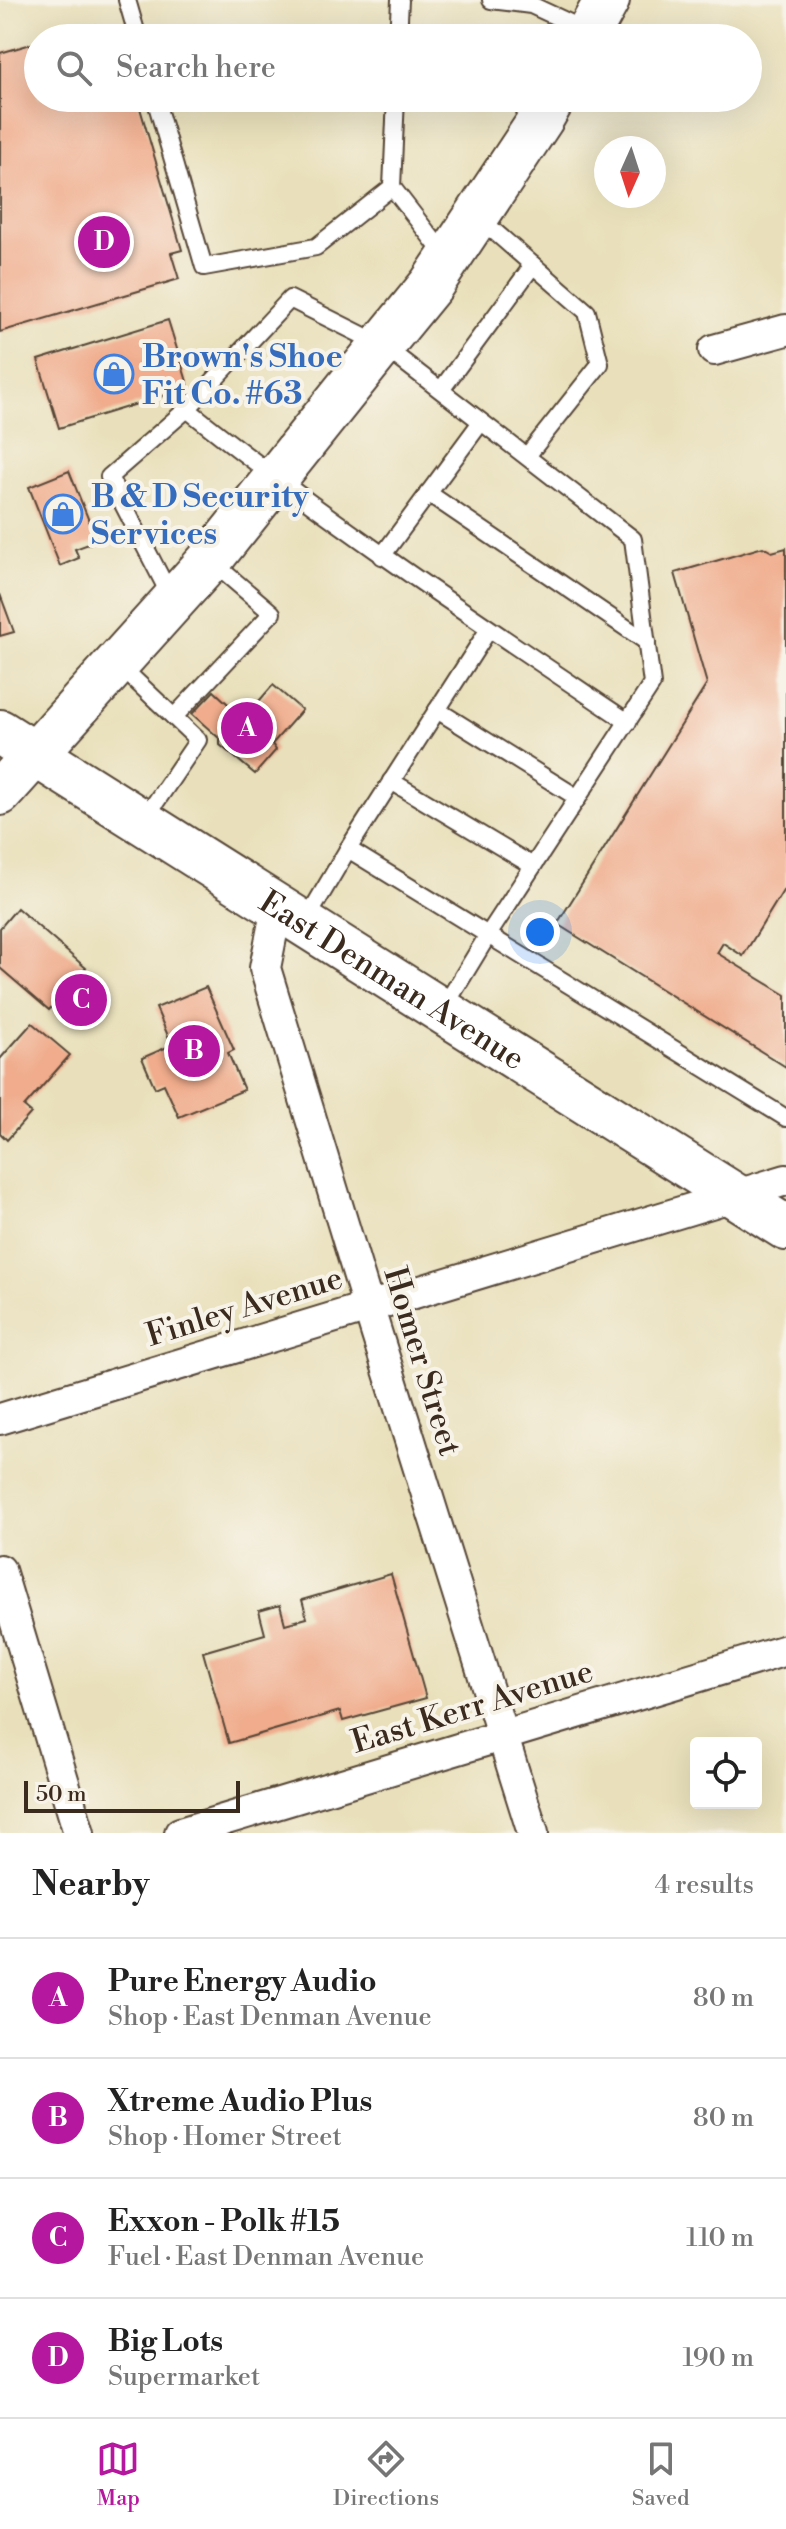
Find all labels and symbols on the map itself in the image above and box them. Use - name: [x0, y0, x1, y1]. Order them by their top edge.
- north arrow: [594, 136, 666, 208]
- pin: D: [78, 212, 130, 272]
- place label: Brown's Shoe Fit Co. #63: [142, 337, 343, 414]
- shop icon: Brown's Shoe Fit Co. #63: [93, 353, 135, 395]
- place label: B & D Security Services: [91, 477, 310, 554]
- shop icon: B & D Security Services: [42, 493, 84, 535]
- pin: A: [221, 698, 273, 758]
- street label: East Denman Avenue: [252, 882, 532, 1079]
- your location: [520, 912, 560, 952]
- pin: C: [55, 970, 107, 1030]
- pin: B: [168, 1021, 220, 1081]
- street label: Finley Avenue: [141, 1258, 347, 1356]
- street label: Homer Street: [374, 1262, 470, 1460]
- street label: East Kerr Avenue: [347, 1651, 598, 1763]
- scale bar: [24, 1777, 240, 1813]

